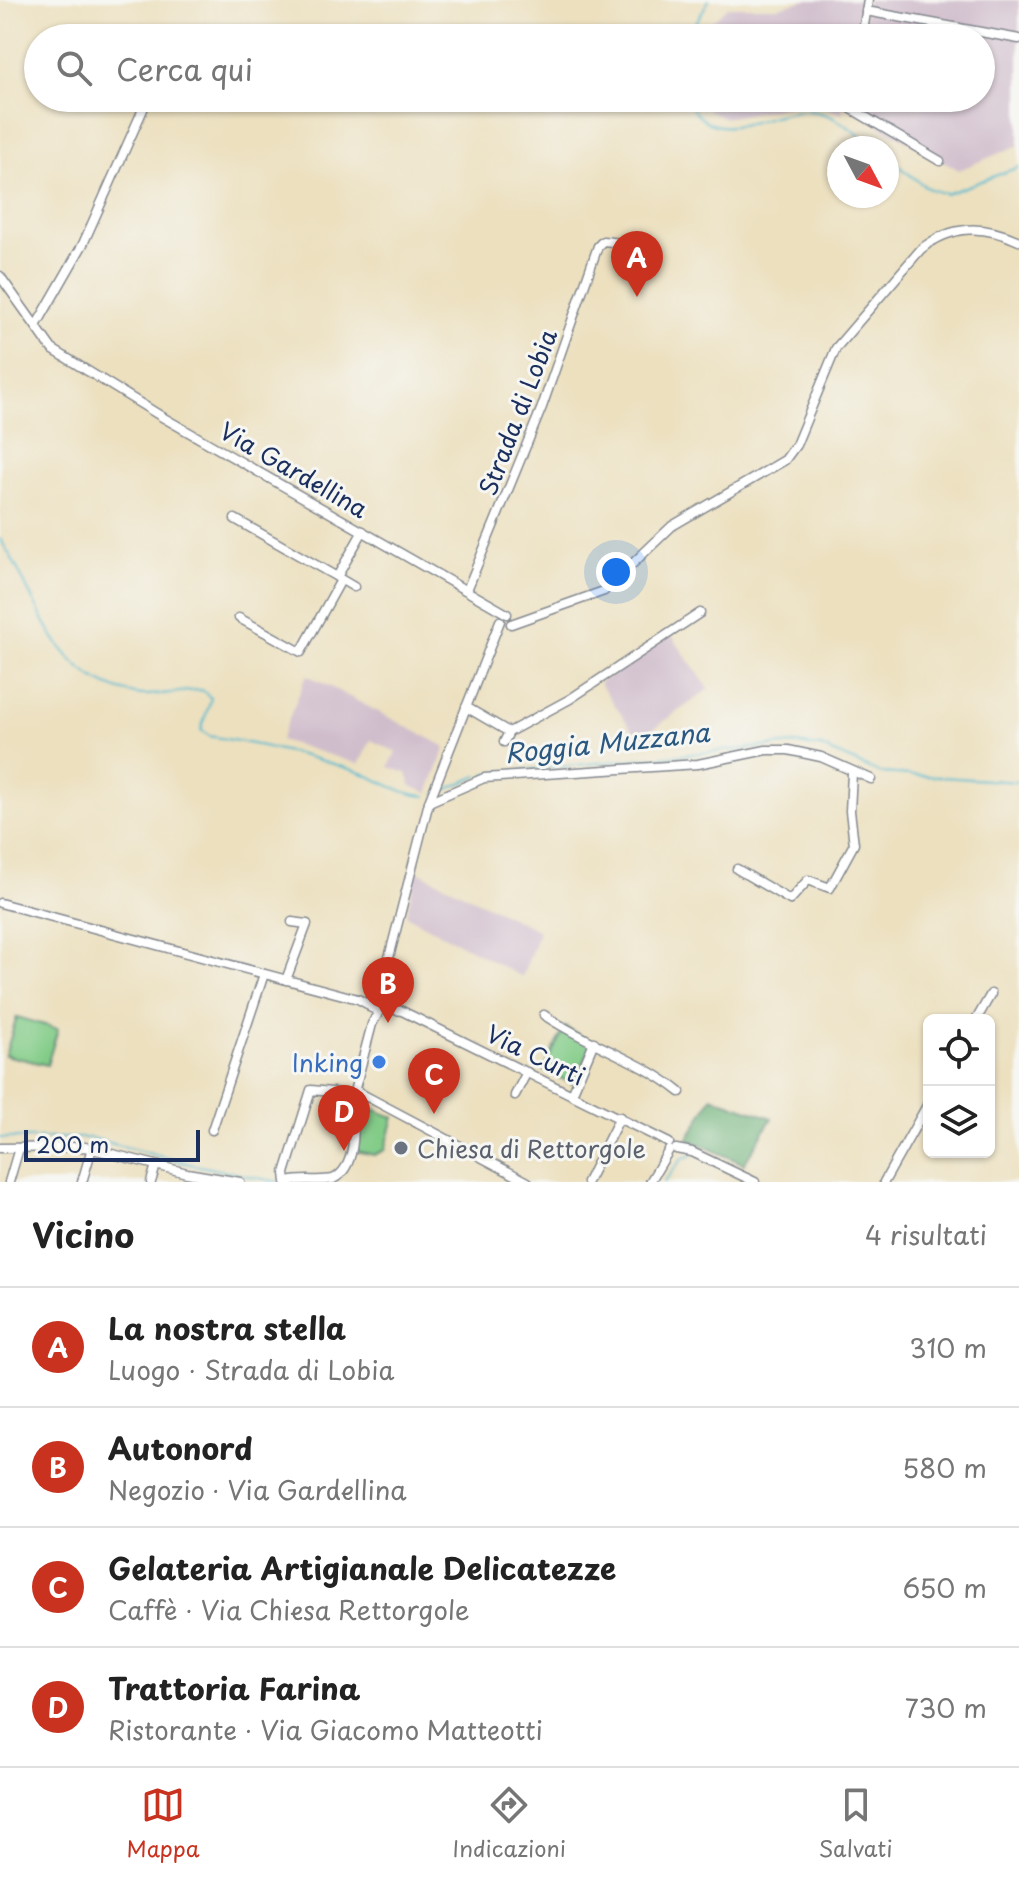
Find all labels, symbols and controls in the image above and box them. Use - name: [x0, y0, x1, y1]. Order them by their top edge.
- search box: [24, 24, 995, 112]
- icon: search: [52, 46, 96, 90]
- text: Cerca qui: [116, 46, 253, 91]
- north arrow: [827, 136, 899, 208]
- pin: A: [611, 231, 663, 297]
- street label: Strada di Lobia: [469, 323, 565, 500]
- street label: Via Gardellina: [213, 412, 375, 526]
- your location: [596, 552, 636, 592]
- water label: Roggia Muzzana: [503, 712, 712, 772]
- pin: B: [362, 957, 414, 1023]
- map controls: [923, 1014, 995, 1158]
- button: locate: [923, 1014, 995, 1086]
- street label: Via Curti: [481, 1015, 591, 1093]
- place label: Inking: [292, 1044, 363, 1080]
- pin: C: [408, 1048, 460, 1114]
- marker: Inking: [370, 1053, 388, 1071]
- pin: D: [318, 1085, 370, 1151]
- button: layers: [923, 1086, 995, 1158]
- scale bar: [24, 1126, 200, 1162]
- text: 200 m: [36, 1127, 109, 1160]
- place label: Chiesa di Rettorgole: [417, 1130, 646, 1166]
- marker: Chiesa di Rettorgole: [392, 1139, 410, 1157]
- text: Vicino: [32, 1208, 134, 1260]
- text: 4 risultati: [865, 1215, 987, 1254]
- text: La nostra stella: [108, 1305, 346, 1350]
- text: A: [48, 1328, 68, 1367]
- text: 310 m: [909, 1328, 987, 1367]
- text: Luogo · Strada di Lobia: [108, 1350, 394, 1389]
- text: Autonord: [108, 1425, 253, 1470]
- text: B: [49, 1448, 67, 1487]
- text: 580 m: [902, 1448, 987, 1487]
- text: Negozio · Via Gardellina: [108, 1470, 407, 1509]
- text: Gelateria Artigianale Delicatezze: [108, 1545, 616, 1590]
- text: C: [48, 1568, 68, 1607]
- text: 650 m: [902, 1568, 987, 1607]
- text: Caffè · Via Chiesa Rettorgole: [108, 1590, 470, 1629]
- text: Trattoria Farina: [108, 1665, 360, 1710]
- text: D: [48, 1688, 68, 1727]
- text: 730 m: [905, 1688, 987, 1727]
- text: Ristorante · Via Giacomo Matteotti: [108, 1710, 543, 1749]
- tab: Mappa: [126, 1783, 200, 1864]
- tab: Indicazioni: [452, 1783, 566, 1864]
- tab: Salvati: [819, 1783, 893, 1864]

